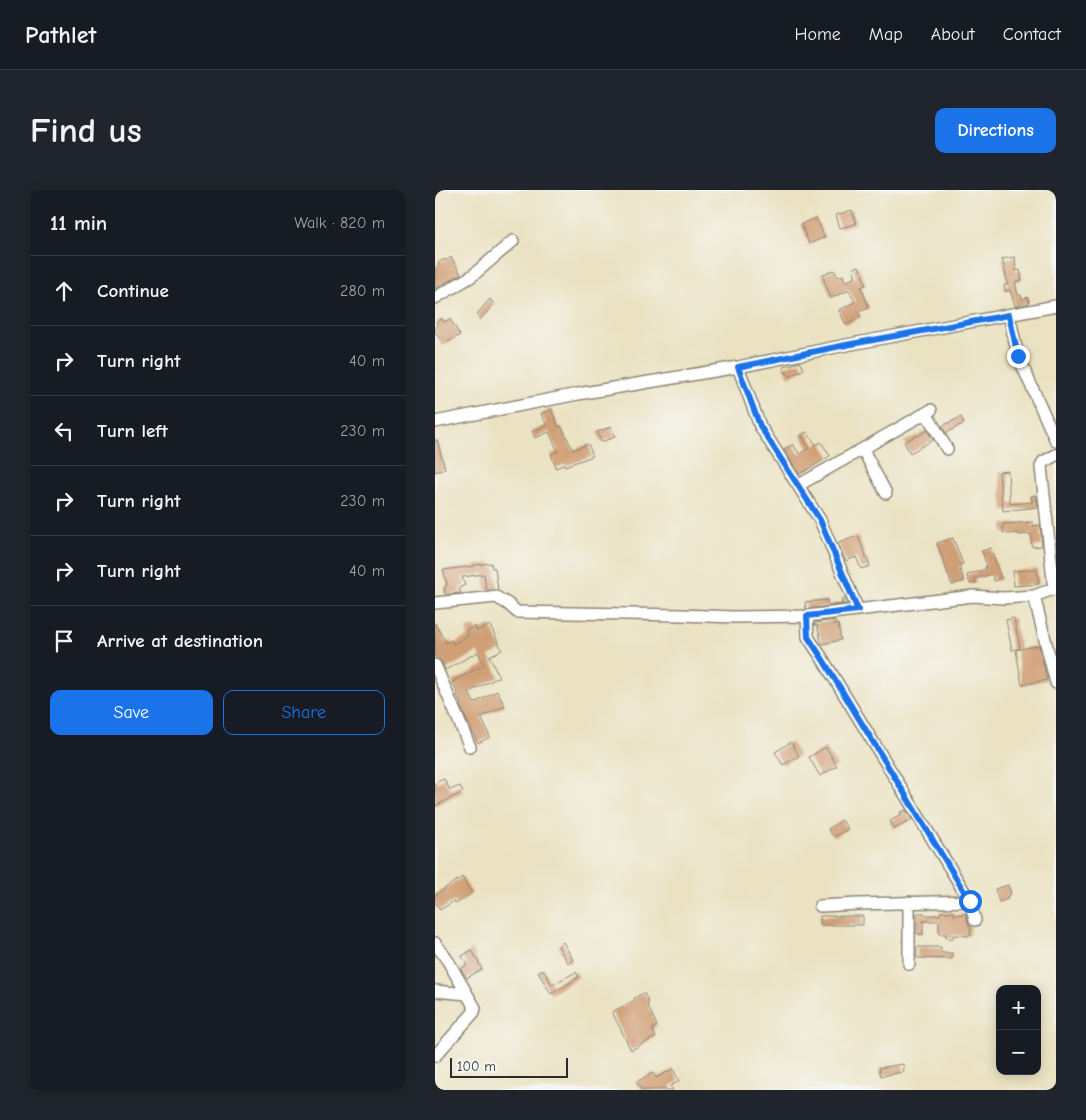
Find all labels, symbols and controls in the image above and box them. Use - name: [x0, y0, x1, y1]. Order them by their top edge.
- text: Pathlet: [25, 21, 96, 49]
- text: Home: [794, 24, 841, 45]
- text: Map: [869, 24, 903, 45]
- text: About: [931, 24, 975, 45]
- text: Contact: [1003, 24, 1061, 45]
- button: Directions: [935, 108, 1056, 153]
- text: Find us: [30, 110, 142, 151]
- text: 11 min: [50, 211, 107, 235]
- text: Walk · 820 m: [294, 214, 385, 232]
- icon: ahead: [50, 277, 78, 305]
- text: Continue: [97, 280, 169, 302]
- text: 280 m: [340, 282, 385, 300]
- route end: [1007, 345, 1030, 368]
- icon: right: [50, 347, 78, 375]
- text: Turn right: [97, 350, 181, 372]
- text: 40 m: [349, 352, 385, 370]
- icon: left: [50, 417, 78, 445]
- text: Turn left: [97, 420, 168, 442]
- text: 230 m: [340, 422, 385, 440]
- icon: right: [50, 487, 78, 515]
- text: Turn right: [97, 490, 181, 512]
- text: 230 m: [340, 492, 385, 510]
- icon: right: [50, 557, 78, 585]
- text: Turn right: [97, 560, 181, 582]
- text: 40 m: [349, 562, 385, 580]
- icon: arrive: [50, 627, 78, 655]
- text: Arrive at destination: [97, 630, 263, 652]
- button: Save: [50, 690, 213, 735]
- button: Share: [223, 690, 385, 735]
- route start: [959, 890, 982, 913]
- map controls: [996, 985, 1041, 1075]
- button: +: [996, 985, 1041, 1030]
- button: −: [996, 1030, 1041, 1075]
- scale bar: [450, 1055, 567, 1078]
- text: 100 m: [457, 1058, 496, 1075]

